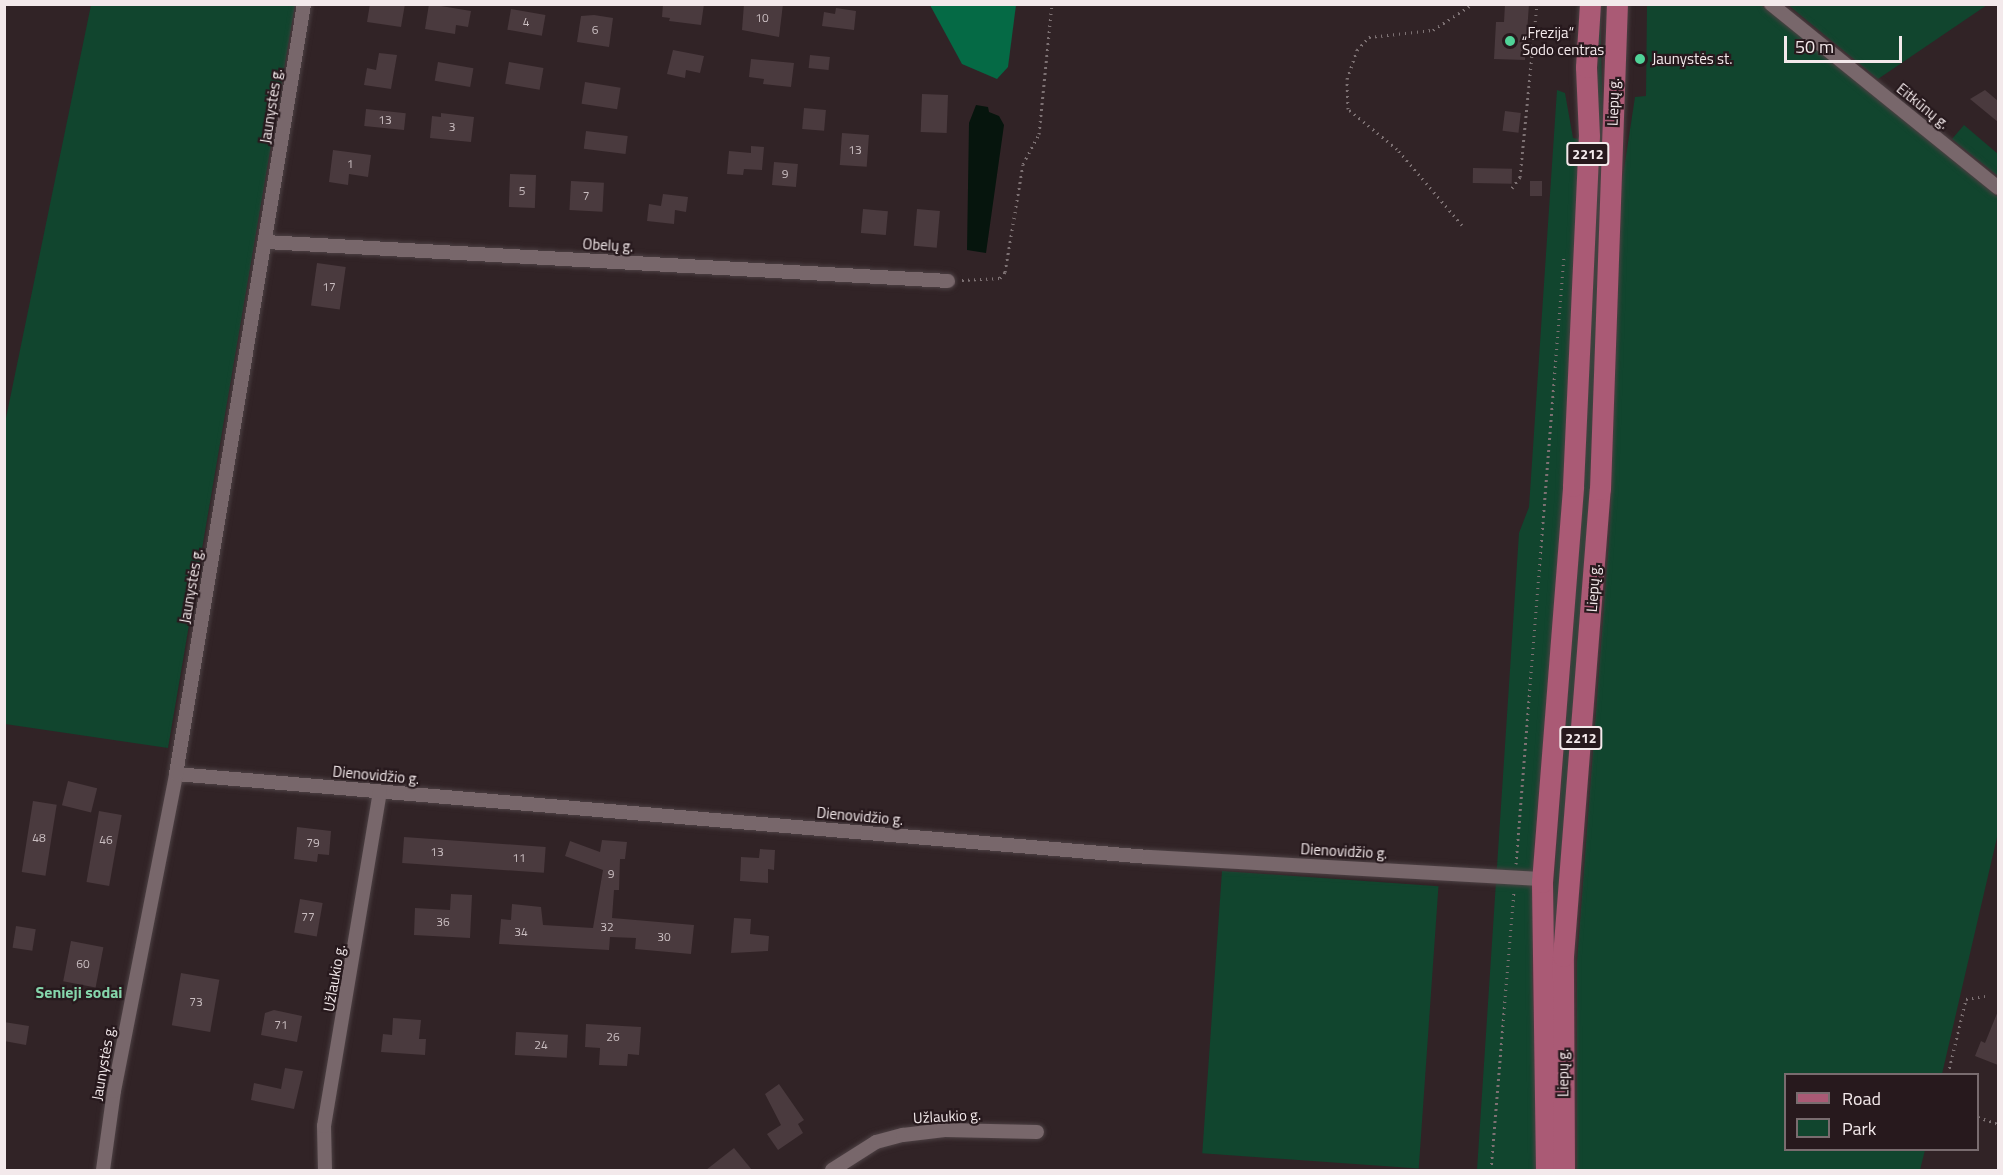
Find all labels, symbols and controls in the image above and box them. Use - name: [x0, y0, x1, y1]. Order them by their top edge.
- house number: 10: [755, 11, 769, 25]
- house number: 4: [523, 15, 529, 29]
- house number: 6: [592, 23, 598, 37]
- place label: „Frezija“ Sodo centras: [1522, 23, 1604, 58]
- scale bar: [1787, 24, 1906, 62]
- text: 50 m: [1795, 33, 1834, 60]
- marker: „Frezija“ Sodo centras: [1503, 34, 1517, 48]
- place label: Jaunystės st.: [1652, 50, 1732, 68]
- marker: Jaunystės st.: [1633, 52, 1647, 66]
- street label: Jaunystės g.: [256, 67, 286, 145]
- street label: Liepų g.: [1603, 78, 1623, 126]
- street label: Eitkūnų g.: [1893, 79, 1953, 133]
- house number: 13: [378, 113, 392, 127]
- house number: 3: [449, 120, 455, 134]
- house number: 13: [848, 143, 862, 157]
- road number: 2212: [1566, 143, 1610, 165]
- house number: 1: [347, 157, 353, 171]
- house number: 9: [782, 167, 788, 181]
- house number: 5: [519, 184, 525, 198]
- house number: 7: [583, 189, 589, 203]
- street label: Obelų g.: [582, 235, 634, 255]
- house number: 17: [322, 280, 336, 294]
- street label: Jaunystės g.: [176, 547, 206, 625]
- street label: Liepų g.: [1582, 563, 1604, 613]
- road number: 2212: [1558, 727, 1604, 749]
- street label: Dienovidžio g.: [332, 762, 420, 788]
- street label: Dienovidžio g.: [816, 803, 904, 829]
- house number: 48: [32, 831, 46, 845]
- house number: 46: [99, 833, 113, 847]
- house number: 79: [306, 836, 320, 850]
- street label: Dienovidžio g.: [1300, 840, 1388, 862]
- house number: 13: [430, 845, 444, 859]
- house number: 11: [512, 851, 526, 865]
- house number: 9: [608, 867, 614, 881]
- house number: 77: [301, 910, 315, 924]
- house number: 36: [436, 915, 450, 929]
- house number: 32: [600, 920, 614, 934]
- house number: 34: [514, 925, 528, 939]
- house number: 30: [657, 930, 671, 944]
- street label: Užlaukio g.: [319, 943, 349, 1013]
- house number: 60: [76, 957, 90, 971]
- district label: Senieji sodai: [36, 982, 122, 1002]
- house number: 73: [189, 995, 203, 1009]
- house number: 71: [274, 1018, 288, 1032]
- street label: Jaunystės g.: [88, 1024, 118, 1102]
- house number: 26: [606, 1030, 620, 1044]
- house number: 24: [534, 1038, 548, 1052]
- street label: Liepų g.: [1554, 1049, 1572, 1097]
- legend: [1784, 1073, 1979, 1151]
- text: Road: [1842, 1085, 1881, 1112]
- street label: Užlaukio g.: [913, 1105, 981, 1127]
- text: Park: [1842, 1115, 1876, 1142]

